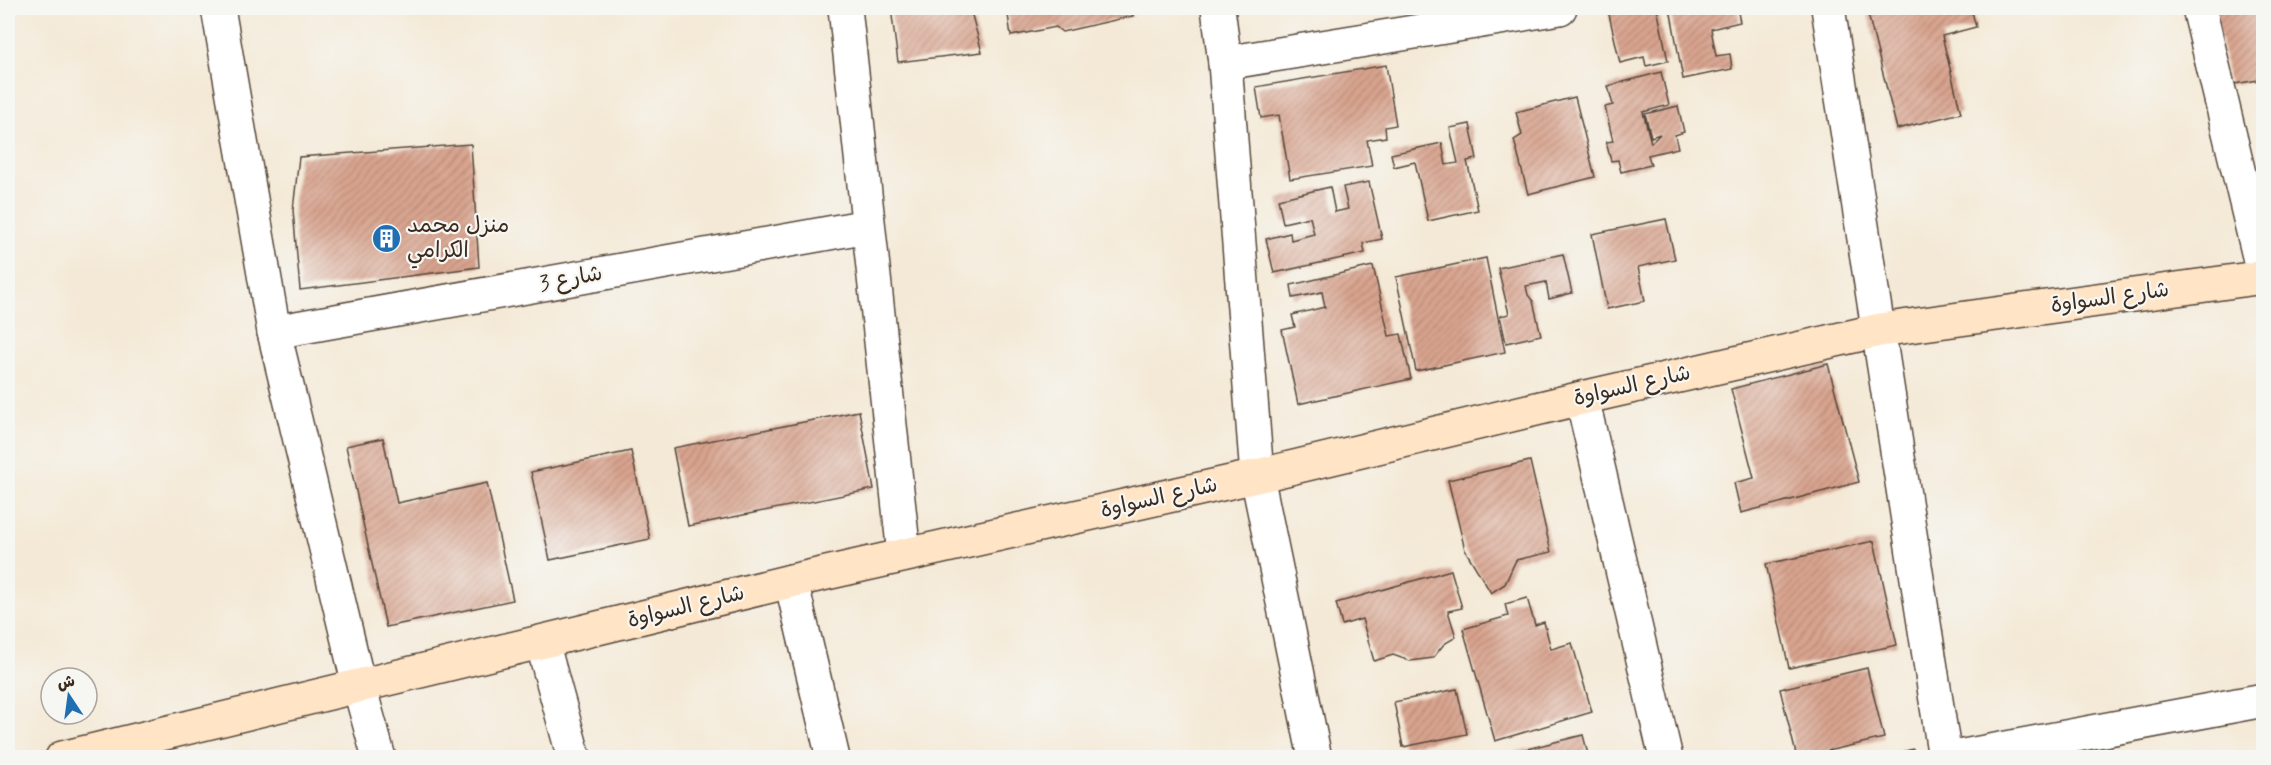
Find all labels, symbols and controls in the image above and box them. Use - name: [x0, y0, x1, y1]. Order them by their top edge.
- place label: منزل محمد الكرامي: [407, 212, 509, 269]
- building icon: منزل محمد الكرامي: [370, 223, 402, 255]
- street label: شارع 3: [537, 260, 605, 298]
- street label: شارع السواوة: [2049, 276, 2171, 320]
- street label: شارع السواوة: [1571, 359, 1693, 413]
- street label: شارع السواوة: [1098, 471, 1220, 525]
- street label: شارع السواوة: [625, 579, 747, 635]
- north arrow: [39, 666, 99, 726]
- text: ش: [55, 671, 77, 695]

